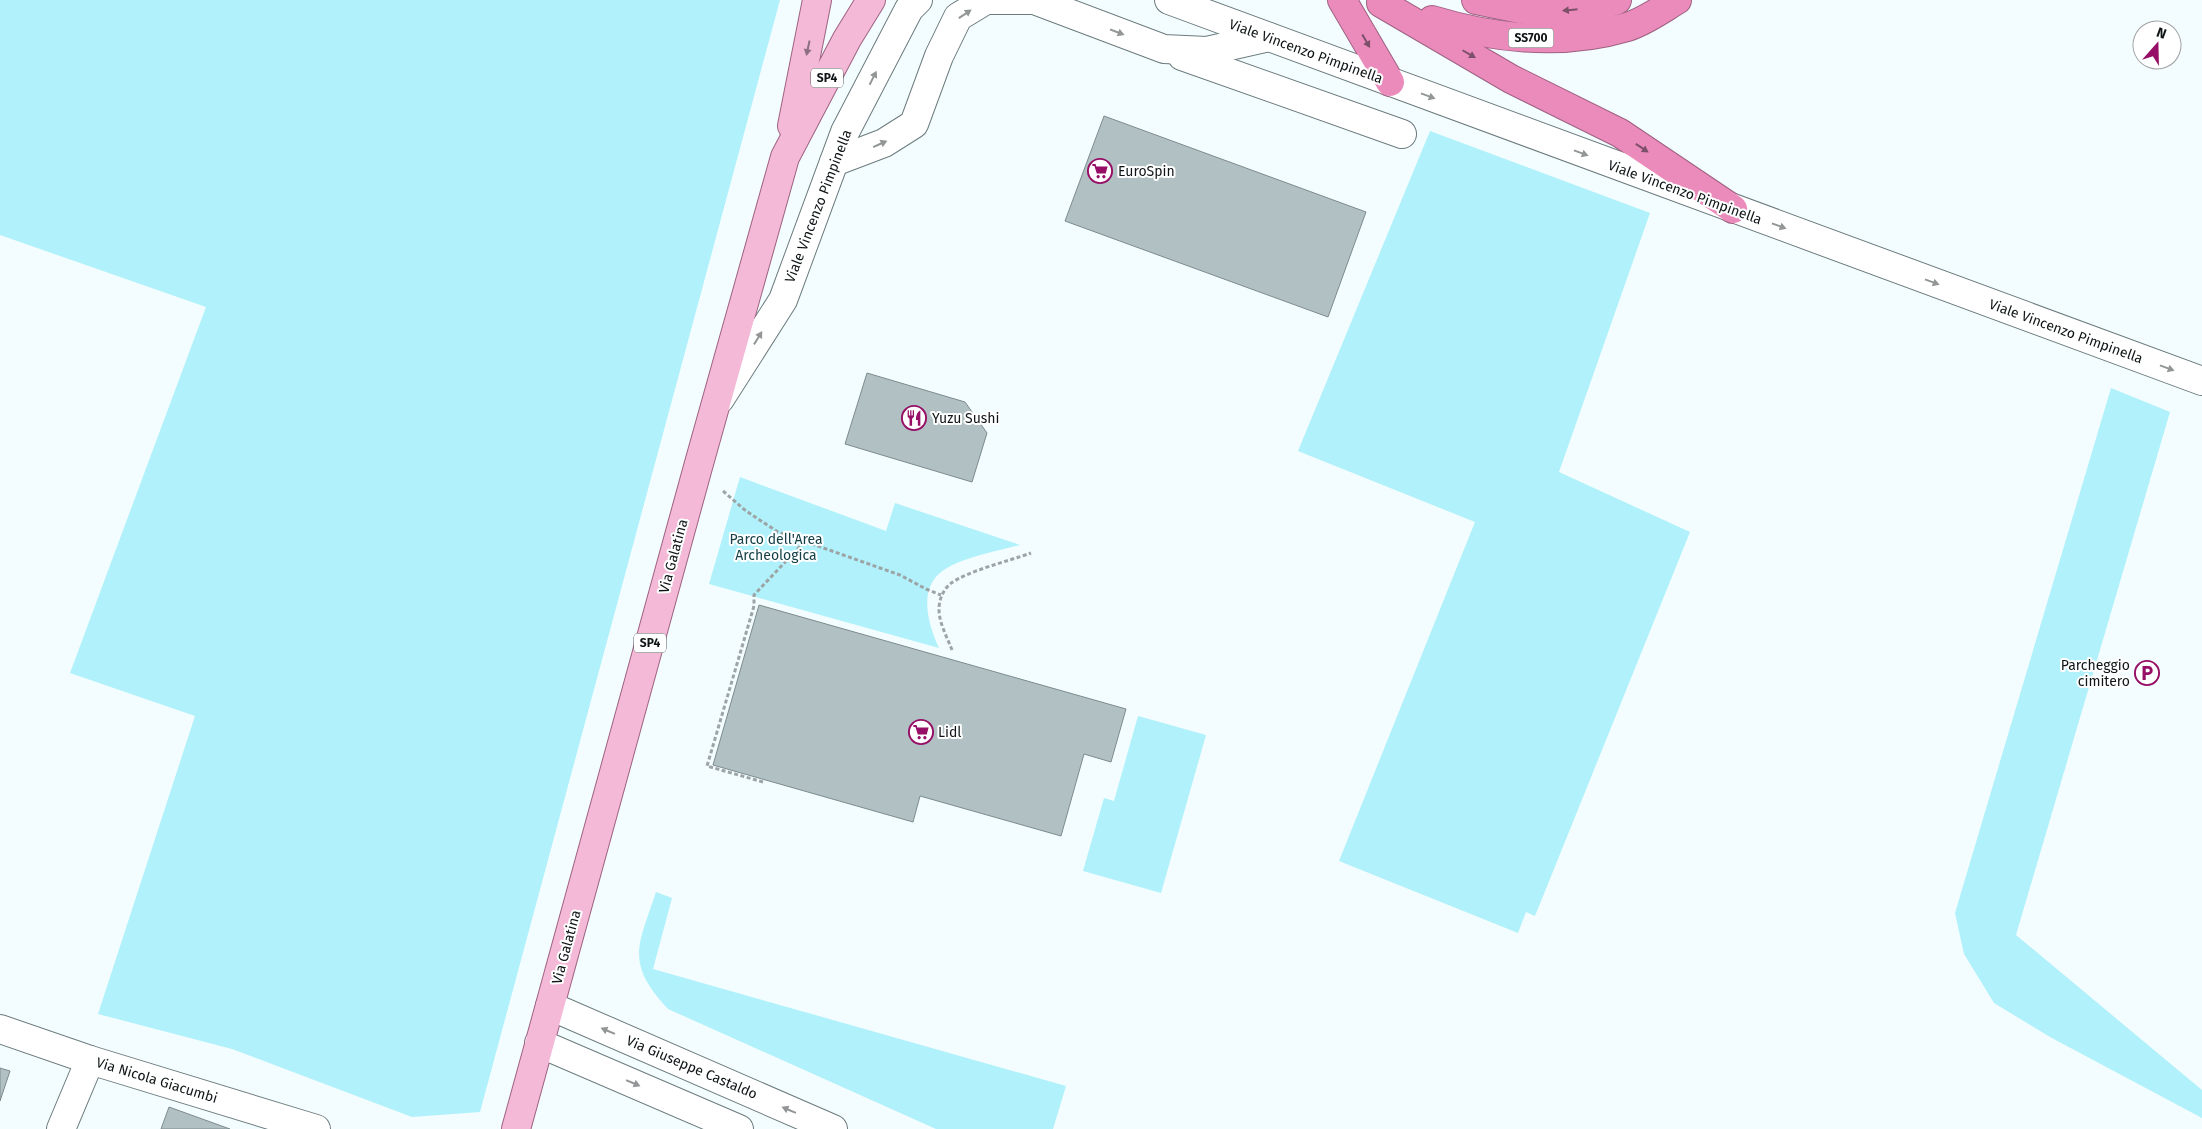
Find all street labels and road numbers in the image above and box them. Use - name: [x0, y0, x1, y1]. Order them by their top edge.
- street label: Viale Vincenzo Pimpinella: [1227, 16, 1385, 87]
- road number: SS700: [1508, 28, 1554, 48]
- road number: SP4: [811, 68, 843, 88]
- street label: Viale Vincenzo Pimpinella: [781, 127, 856, 285]
- street label: Viale Vincenzo Pimpinella: [1606, 157, 1764, 228]
- street label: Viale Vincenzo Pimpinella: [1987, 296, 2145, 367]
- street label: Via Galatina: [655, 517, 692, 595]
- road number: SP4: [634, 634, 666, 652]
- street label: Via Galatina: [548, 908, 585, 986]
- street label: Via Giuseppe Castaldo: [624, 1032, 760, 1103]
- street label: Via Nicola Giacumbi: [94, 1054, 220, 1107]

